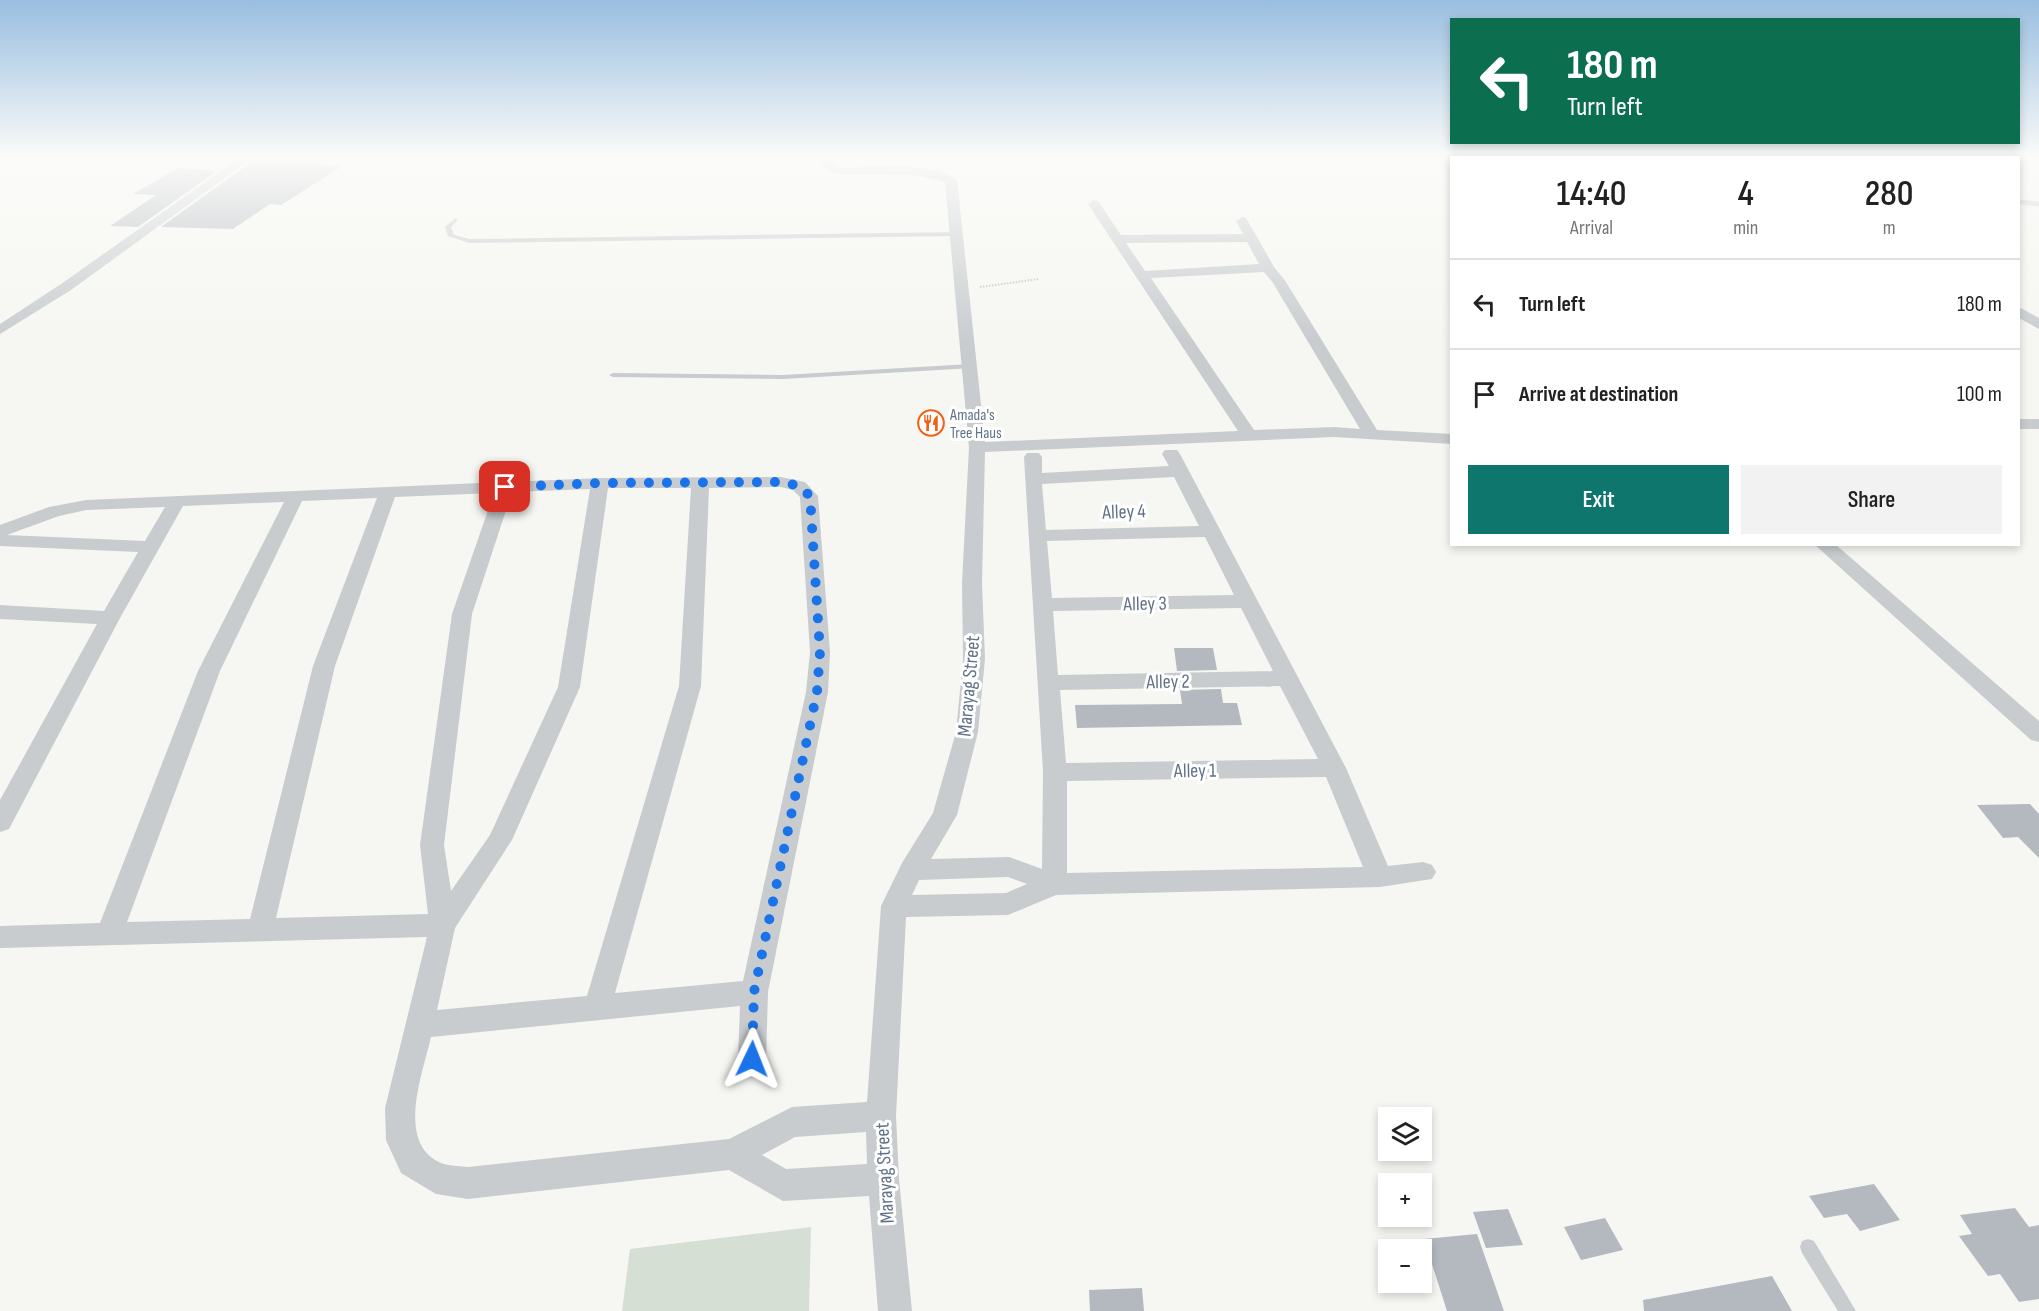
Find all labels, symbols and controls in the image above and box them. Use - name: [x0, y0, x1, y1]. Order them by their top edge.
- text: 180 m: [1567, 40, 1658, 91]
- icon: left: [1468, 42, 1546, 120]
- text: Turn left: [1567, 91, 1643, 123]
- text: 14:40: [1557, 173, 1627, 216]
- text: 4: [1738, 173, 1754, 216]
- text: 280: [1865, 173, 1913, 216]
- text: Arrival: [1570, 216, 1613, 240]
- text: min: [1733, 216, 1758, 240]
- text: m: [1883, 216, 1896, 240]
- icon: left: [1468, 288, 1501, 321]
- text: Turn left: [1519, 291, 1585, 318]
- text: 180 m: [1957, 291, 2002, 318]
- icon: arrive: [1468, 378, 1501, 411]
- text: Arrive at destination: [1519, 381, 1678, 408]
- text: 100 m: [1957, 381, 2002, 408]
- place label: Amada's Tree Haus: [949, 406, 1002, 443]
- restaurant icon: Amada's Tree Haus: [916, 408, 946, 438]
- pin: [479, 461, 530, 512]
- button: Exit: [1468, 465, 1729, 534]
- button: Share: [1741, 465, 2002, 534]
- icon: arrive: [488, 470, 521, 503]
- street label: Alley 4: [1101, 499, 1146, 525]
- street label: Alley 3: [1122, 592, 1167, 616]
- street label: Marayag Street: [953, 635, 985, 737]
- street label: Alley 2: [1145, 670, 1190, 694]
- street label: Alley 1: [1173, 759, 1216, 783]
- position arrow: [720, 1027, 784, 1091]
- map controls: [1378, 1107, 1432, 1293]
- button: layers: [1378, 1107, 1432, 1161]
- street label: Marayag Street: [870, 1122, 900, 1224]
- button: +: [1378, 1173, 1432, 1227]
- button: −: [1378, 1239, 1432, 1293]

